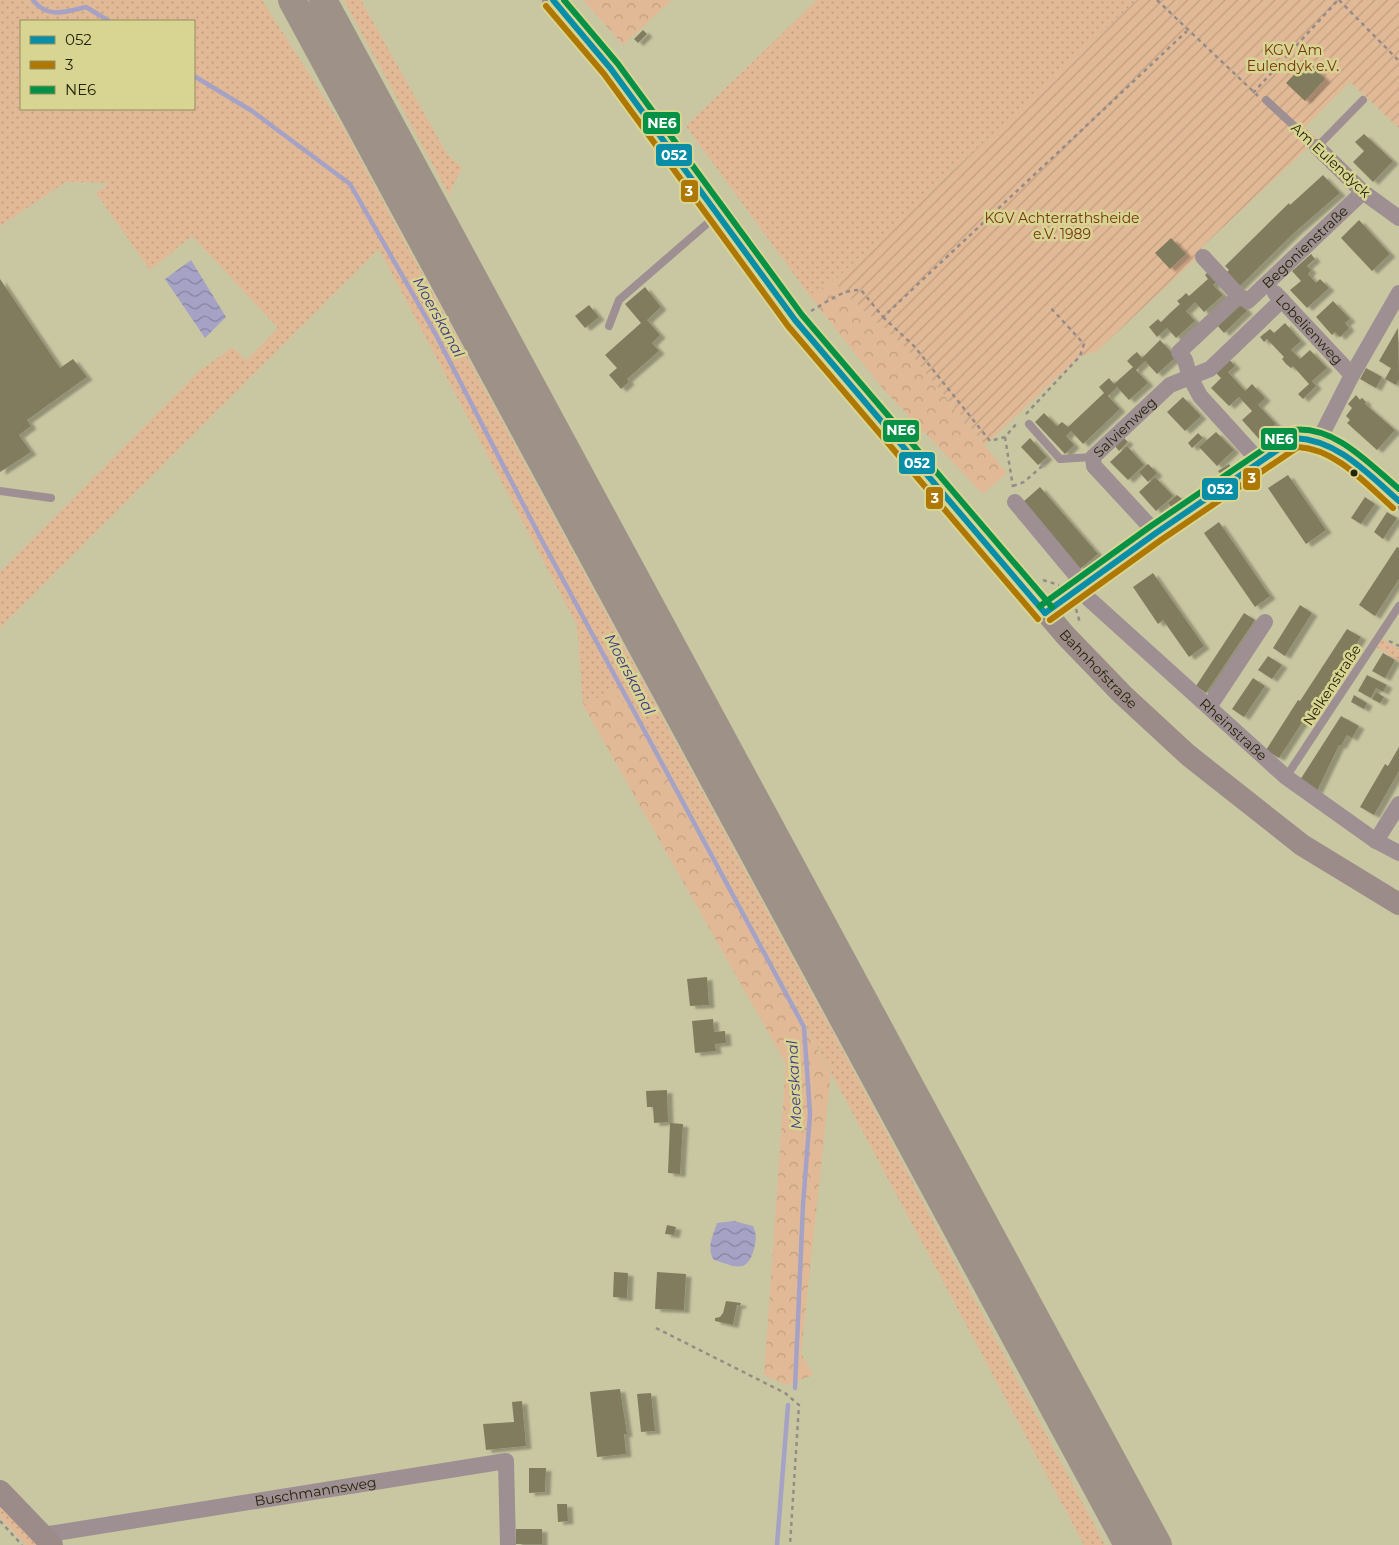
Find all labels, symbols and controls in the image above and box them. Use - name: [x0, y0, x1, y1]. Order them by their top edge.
- legend: [20, 20, 195, 110]
- text: 052: [65, 30, 92, 49]
- park label: KGV Am Eulendyk e.V.: [1247, 41, 1339, 75]
- text: 3: [65, 55, 73, 74]
- text: NE6: [65, 80, 96, 99]
- line badge: NE6: [642, 111, 681, 135]
- text: NE6: [647, 114, 677, 132]
- street label: Am Eulendyck: [1288, 119, 1375, 202]
- line badge: 052: [655, 143, 693, 167]
- text: 052: [661, 146, 687, 164]
- line badge: 3: [680, 179, 699, 203]
- text: 3: [684, 182, 693, 200]
- street label: Begonienstraße: [1258, 202, 1352, 292]
- park label: KGV Achterrathsheide e.V. 1989: [984, 209, 1140, 243]
- water label: Moerskanal: [409, 273, 469, 361]
- street label: Lobelienweg: [1272, 290, 1347, 369]
- street label: Salvienweg: [1090, 393, 1160, 461]
- line badge: NE6: [882, 419, 920, 443]
- text: NE6: [886, 421, 916, 439]
- line badge: NE6: [1260, 427, 1298, 451]
- text: NE6: [1264, 430, 1294, 448]
- line badge: 052: [898, 451, 936, 475]
- text: 052: [904, 454, 930, 472]
- line badge: 3: [1242, 467, 1261, 491]
- unlabelled marker: [1349, 468, 1359, 478]
- text: 3: [1247, 469, 1256, 487]
- line badge: 052: [1201, 477, 1239, 501]
- text: 052: [1207, 480, 1233, 498]
- line badge: 3: [925, 486, 944, 510]
- text: 3: [930, 489, 939, 507]
- street label: Bahnhofstraße: [1055, 626, 1141, 713]
- water label: Moerskanal: [601, 630, 659, 718]
- street label: Nelkenstraße: [1299, 641, 1365, 729]
- street label: Rheinstraße: [1196, 694, 1271, 765]
- water label: Moerskanal: [782, 1040, 806, 1130]
- street label: Buschmannsweg: [253, 1473, 378, 1510]

